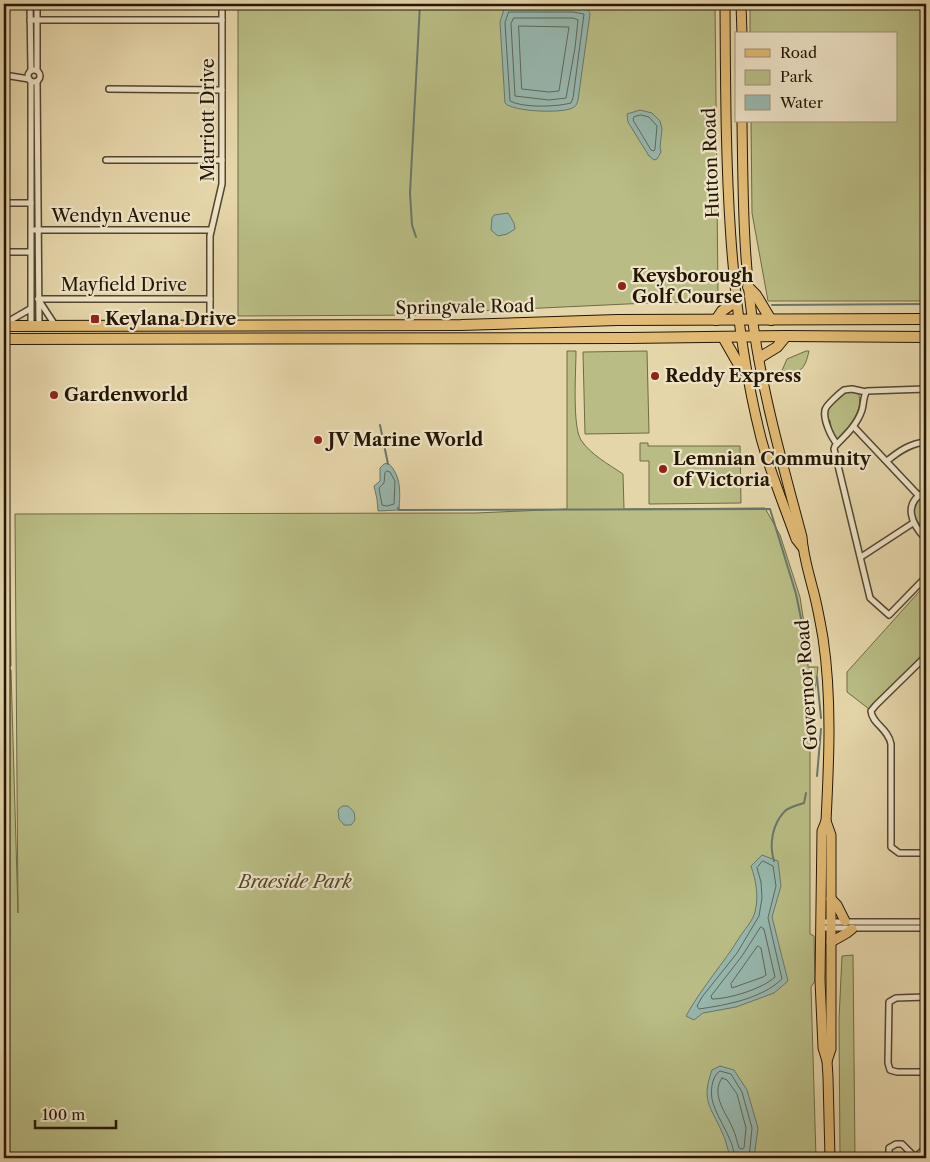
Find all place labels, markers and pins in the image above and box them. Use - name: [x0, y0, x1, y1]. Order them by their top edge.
- place label: Keysborough Golf Course: [632, 265, 754, 308]
- marker: Keysborough Golf Course: [616, 280, 628, 292]
- place label: Keylana Drive: [105, 308, 237, 330]
- marker: Keylana Drive: [89, 313, 101, 325]
- place label: Reddy Express: [665, 365, 801, 387]
- marker: Reddy Express: [649, 370, 661, 382]
- place label: Gardenworld: [64, 384, 188, 406]
- marker: Gardenworld: [48, 389, 60, 401]
- place label: JV Marine World: [325, 429, 483, 451]
- marker: JV Marine World: [312, 434, 324, 446]
- place label: Lemnian Community of Victoria: [673, 448, 872, 491]
- marker: Lemnian Community of Victoria: [657, 463, 669, 475]

